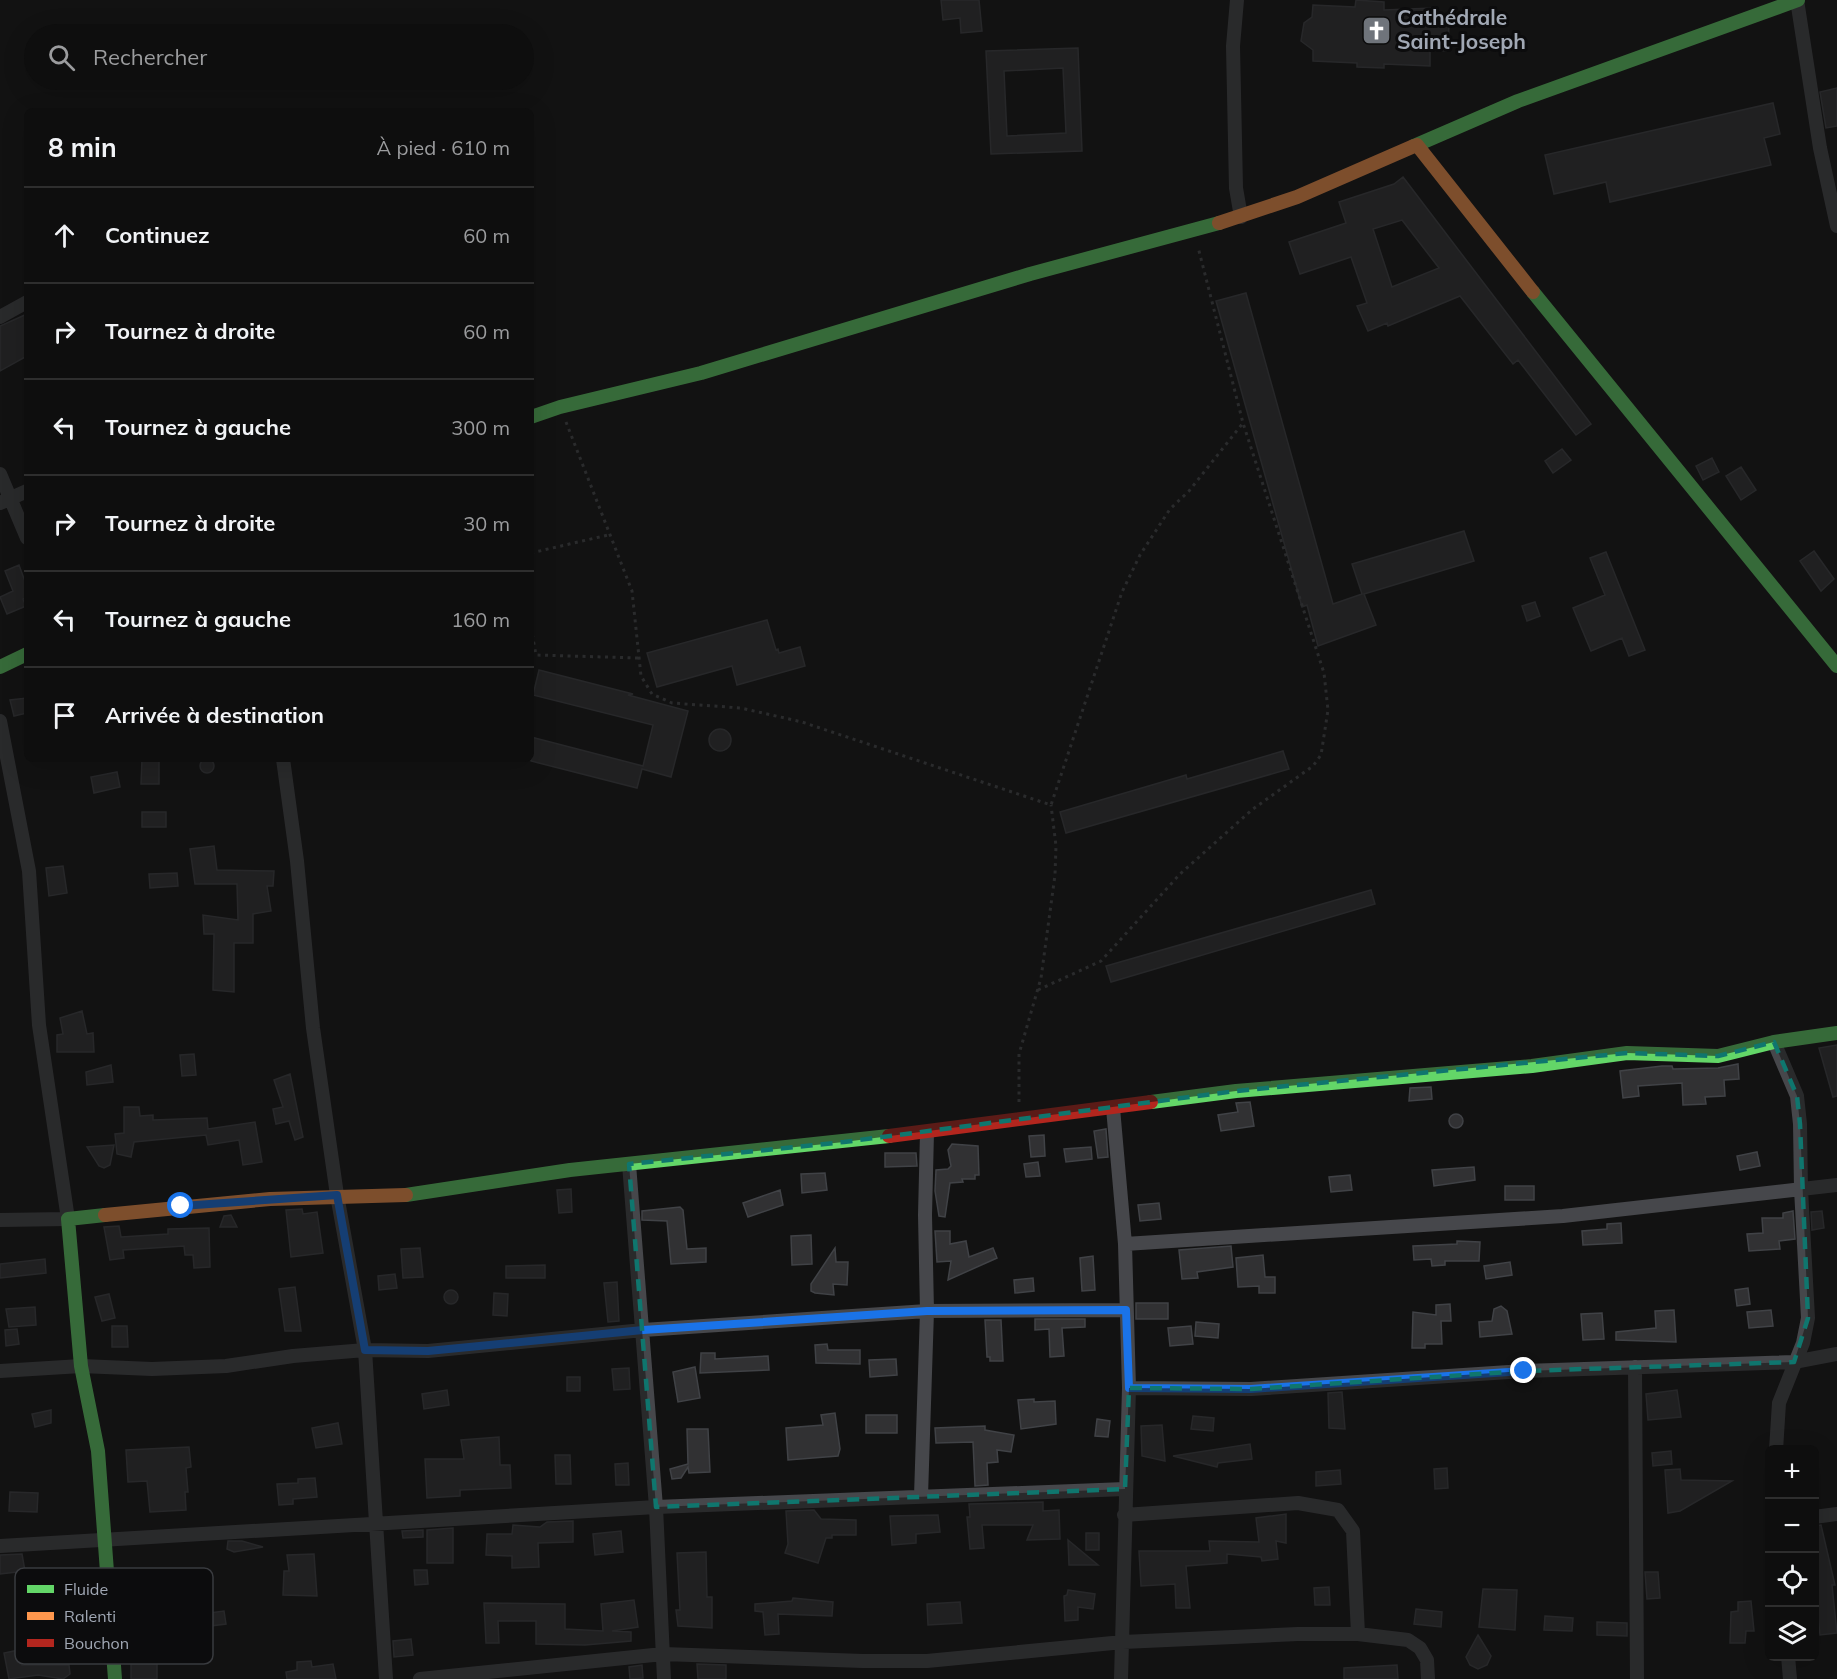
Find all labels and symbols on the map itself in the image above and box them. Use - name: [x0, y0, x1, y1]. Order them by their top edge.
- place label: Cathédrale Saint-Joseph: [1397, 4, 1526, 54]
- church icon: Cathédrale Saint-Joseph: [1360, 14, 1392, 46]
- route start: [167, 1192, 193, 1218]
- route end: [1510, 1357, 1536, 1383]
- legend: [15, 1568, 213, 1664]
- text: Fluide: [64, 1579, 108, 1599]
- text: Ralenti: [64, 1606, 116, 1626]
- text: Bouchon: [64, 1633, 129, 1653]

